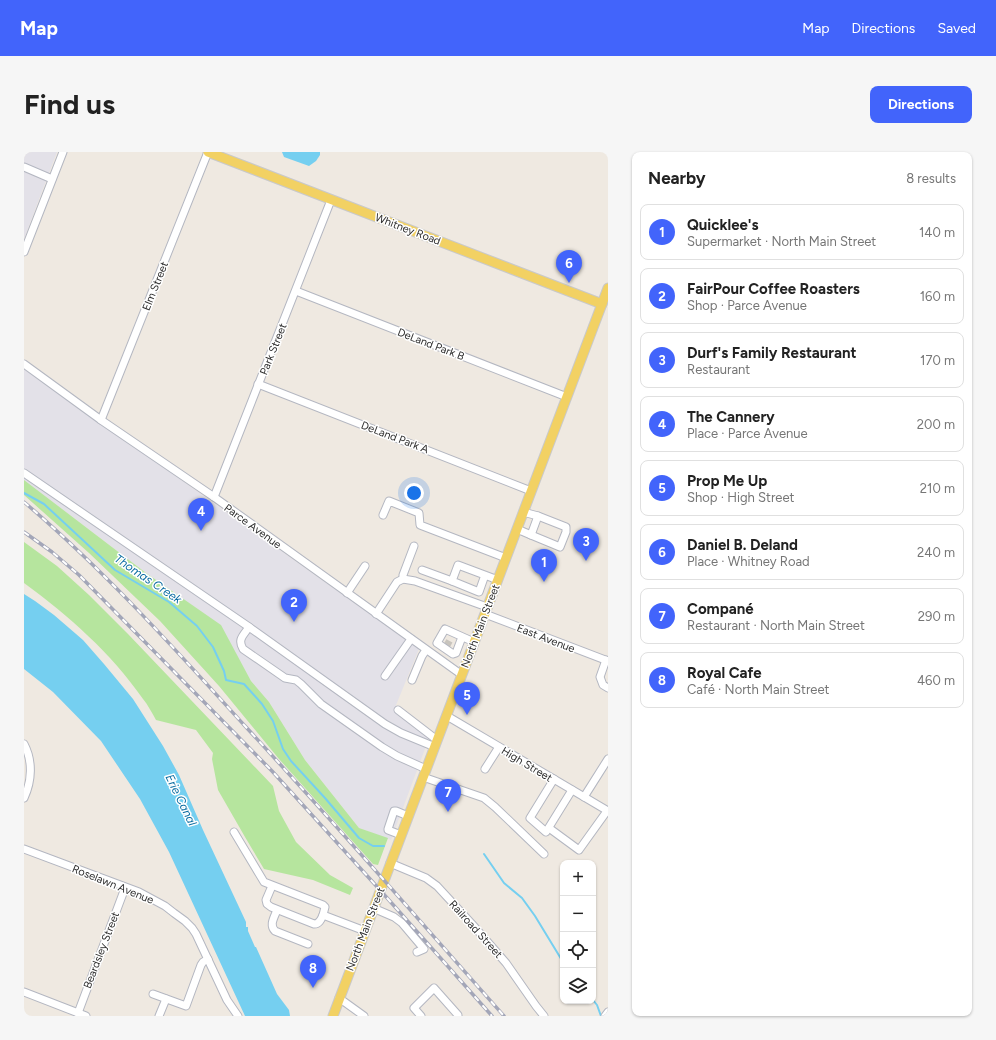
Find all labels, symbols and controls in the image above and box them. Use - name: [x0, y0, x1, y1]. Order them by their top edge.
- text: Map: [20, 17, 58, 40]
- text: Map: [802, 20, 830, 37]
- text: Directions: [852, 20, 915, 37]
- text: Saved: [937, 20, 976, 37]
- button: Directions: [870, 86, 972, 123]
- text: Find us: [24, 87, 115, 121]
- text: Nearby: [648, 168, 706, 188]
- text: 8 results: [906, 171, 956, 186]
- street label: Whitney Road: [373, 211, 442, 248]
- text: Quicklee's: [687, 216, 759, 234]
- text: 1: [659, 225, 665, 240]
- text: 140 m: [919, 225, 955, 240]
- text: Supermarket · North Main Street: [687, 234, 876, 249]
- pin: 6: [556, 250, 582, 283]
- street label: Elm Street: [140, 260, 171, 313]
- text: FairPour Coffee Roasters: [687, 280, 860, 298]
- text: 2: [658, 289, 666, 304]
- text: 160 m: [920, 289, 955, 304]
- text: Shop · Parce Avenue: [687, 298, 807, 313]
- street label: Park Street: [257, 322, 290, 377]
- street label: DeLand Park B: [396, 326, 466, 363]
- text: Durf's Family Restaurant: [687, 344, 857, 362]
- text: 3: [658, 353, 666, 368]
- text: 170 m: [920, 353, 955, 368]
- text: Restaurant: [687, 362, 750, 377]
- text: The Cannery: [687, 408, 775, 426]
- text: 4: [658, 417, 666, 432]
- text: 200 m: [917, 417, 955, 432]
- street label: DeLand Park A: [359, 419, 431, 457]
- text: Place · Parce Avenue: [687, 426, 808, 441]
- text: Prop Me Up: [687, 472, 767, 490]
- text: 5: [658, 481, 666, 496]
- text: 210 m: [920, 481, 955, 496]
- your location: [404, 483, 424, 503]
- text: Shop · High Street: [687, 490, 794, 505]
- pin: 4: [188, 498, 214, 531]
- street label: Parce Avenue: [222, 501, 284, 551]
- pin: 3: [573, 528, 599, 561]
- text: Daniel B. Deland: [687, 536, 798, 554]
- text: 6: [658, 545, 666, 560]
- text: 240 m: [917, 545, 955, 560]
- pin: 1: [531, 549, 557, 582]
- water label: Thomas Creek: [112, 551, 185, 607]
- text: Place · Whitney Road: [687, 554, 810, 569]
- street label: North Main Street: [458, 582, 502, 670]
- pin: 2: [281, 589, 307, 622]
- text: Compané: [687, 600, 754, 618]
- text: 7: [658, 609, 666, 624]
- text: 290 m: [918, 609, 955, 624]
- text: Restaurant · North Main Street: [687, 618, 865, 633]
- street label: East Avenue: [515, 621, 577, 656]
- text: Royal Cafe: [687, 664, 762, 682]
- text: 8: [658, 673, 666, 688]
- text: 460 m: [917, 673, 955, 688]
- pin: 5: [454, 682, 480, 715]
- text: Café · North Main Street: [687, 682, 829, 697]
- street label: High Street: [499, 744, 554, 785]
- water label: Erie Canal: [163, 772, 200, 828]
- pin: 7: [435, 779, 461, 812]
- map controls: [560, 860, 596, 1004]
- button: +: [560, 860, 596, 896]
- street label: Roselawn Avenue: [70, 862, 156, 907]
- street label: North Main Street: [343, 885, 387, 973]
- button: −: [560, 896, 596, 932]
- street label: Railroad Street: [446, 898, 505, 961]
- street label: Beardsley Street: [81, 910, 122, 990]
- button: locate: [560, 932, 596, 968]
- pin: 8: [300, 955, 326, 988]
- button: layers: [560, 968, 596, 1004]

